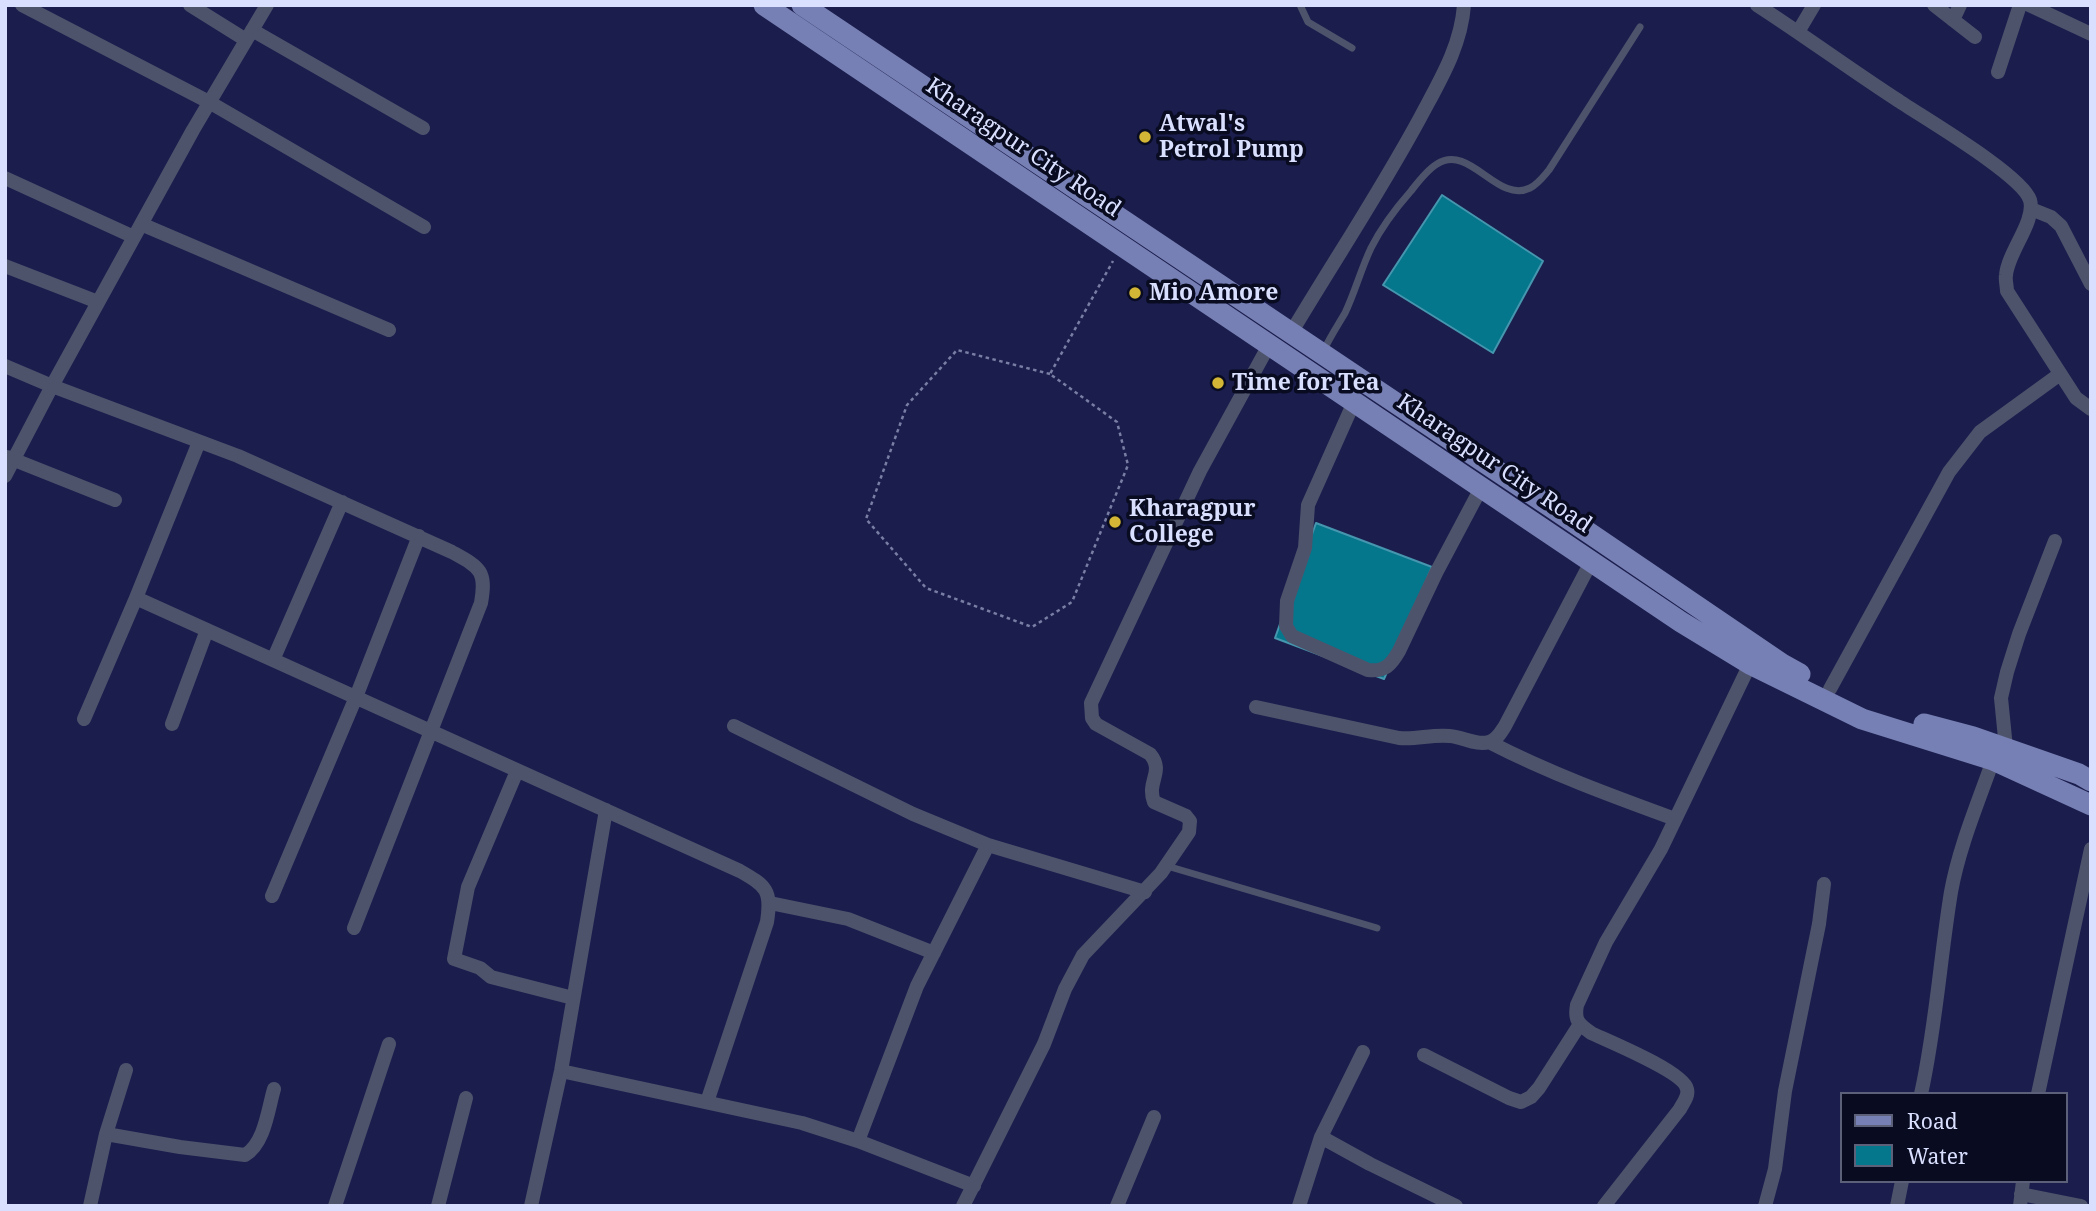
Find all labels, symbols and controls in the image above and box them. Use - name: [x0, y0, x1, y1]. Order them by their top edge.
- street label: Kharagpur City Road: [920, 73, 1126, 223]
- place label: Atwal's Petrol Pump: [1159, 110, 1304, 164]
- marker: Atwal's Petrol Pump: [1137, 129, 1153, 145]
- place label: Mio Amore: [1149, 279, 1278, 307]
- marker: Mio Amore: [1127, 285, 1143, 301]
- place label: Time for Tea: [1232, 369, 1380, 397]
- marker: Time for Tea: [1210, 375, 1226, 391]
- street label: Kharagpur City Road: [1391, 389, 1597, 539]
- place label: Kharagpur College: [1129, 495, 1255, 549]
- marker: Kharagpur College: [1107, 514, 1123, 530]
- legend: [1840, 1092, 2068, 1183]
- text: Road: [1907, 1107, 1958, 1135]
- text: Water: [1907, 1142, 1968, 1170]

